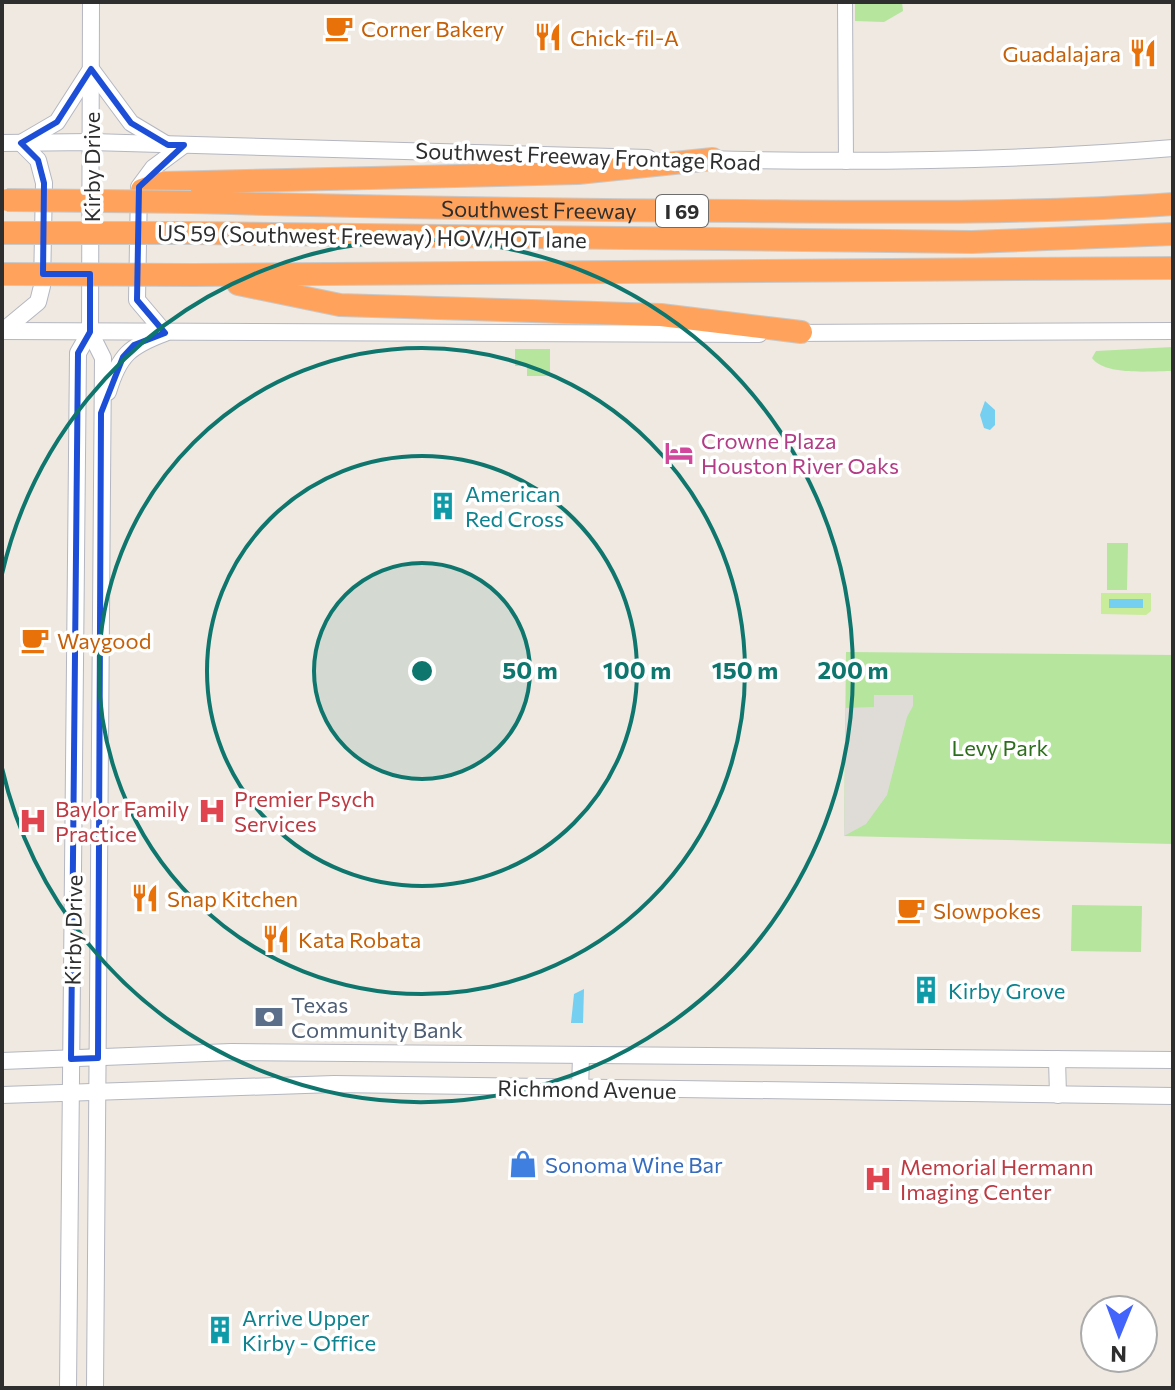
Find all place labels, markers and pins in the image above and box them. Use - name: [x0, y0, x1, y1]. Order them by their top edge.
- cafe icon: Corner Bakery: [324, 13, 354, 43]
- place label: Corner Bakery: [361, 15, 504, 42]
- restaurant icon: Chick-fil-A: [533, 22, 563, 52]
- place label: Chick-fil-A: [570, 24, 679, 51]
- restaurant icon: Guadalajara: [1128, 38, 1158, 68]
- place label: Guadalajara: [1003, 40, 1121, 67]
- place label: Crowne Plaza Houston River Oaks: [701, 427, 899, 479]
- hotel icon: Crowne Plaza Houston River Oaks: [664, 438, 694, 468]
- place label: American Red Cross: [465, 480, 564, 532]
- building icon: American Red Cross: [428, 491, 458, 521]
- cafe icon: Waygood: [20, 625, 50, 655]
- place label: Waygood: [57, 627, 151, 654]
- centre of rings: [408, 657, 436, 685]
- place label: Premier Psych Services: [234, 785, 375, 837]
- place label: Baylor Family Practice: [55, 795, 189, 847]
- hospital icon: Premier Psych Services: [197, 796, 227, 826]
- hospital icon: Baylor Family Practice: [18, 806, 48, 836]
- restaurant icon: Snap Kitchen: [130, 883, 160, 913]
- place label: Snap Kitchen: [167, 885, 298, 912]
- cafe icon: Slowpokes: [896, 895, 926, 925]
- place label: Slowpokes: [933, 897, 1041, 924]
- restaurant icon: Kata Robata: [261, 924, 291, 954]
- place label: Kata Robata: [298, 926, 421, 953]
- building icon: Kirby Grove: [911, 975, 941, 1005]
- place label: Kirby Grove: [948, 977, 1065, 1004]
- place label: Texas Community Bank: [291, 991, 463, 1043]
- bank icon: Texas Community Bank: [254, 1002, 284, 1032]
- shop icon: Sonoma Wine Bar: [508, 1149, 538, 1179]
- place label: Sonoma Wine Bar: [545, 1151, 723, 1178]
- place label: Memorial Hermann Imaging Center: [900, 1153, 1094, 1205]
- hospital icon: Memorial Hermann Imaging Center: [863, 1164, 893, 1194]
- place label: Arrive Upper Kirby - Office: [242, 1304, 376, 1356]
- building icon: Arrive Upper Kirby - Office: [205, 1315, 235, 1345]

